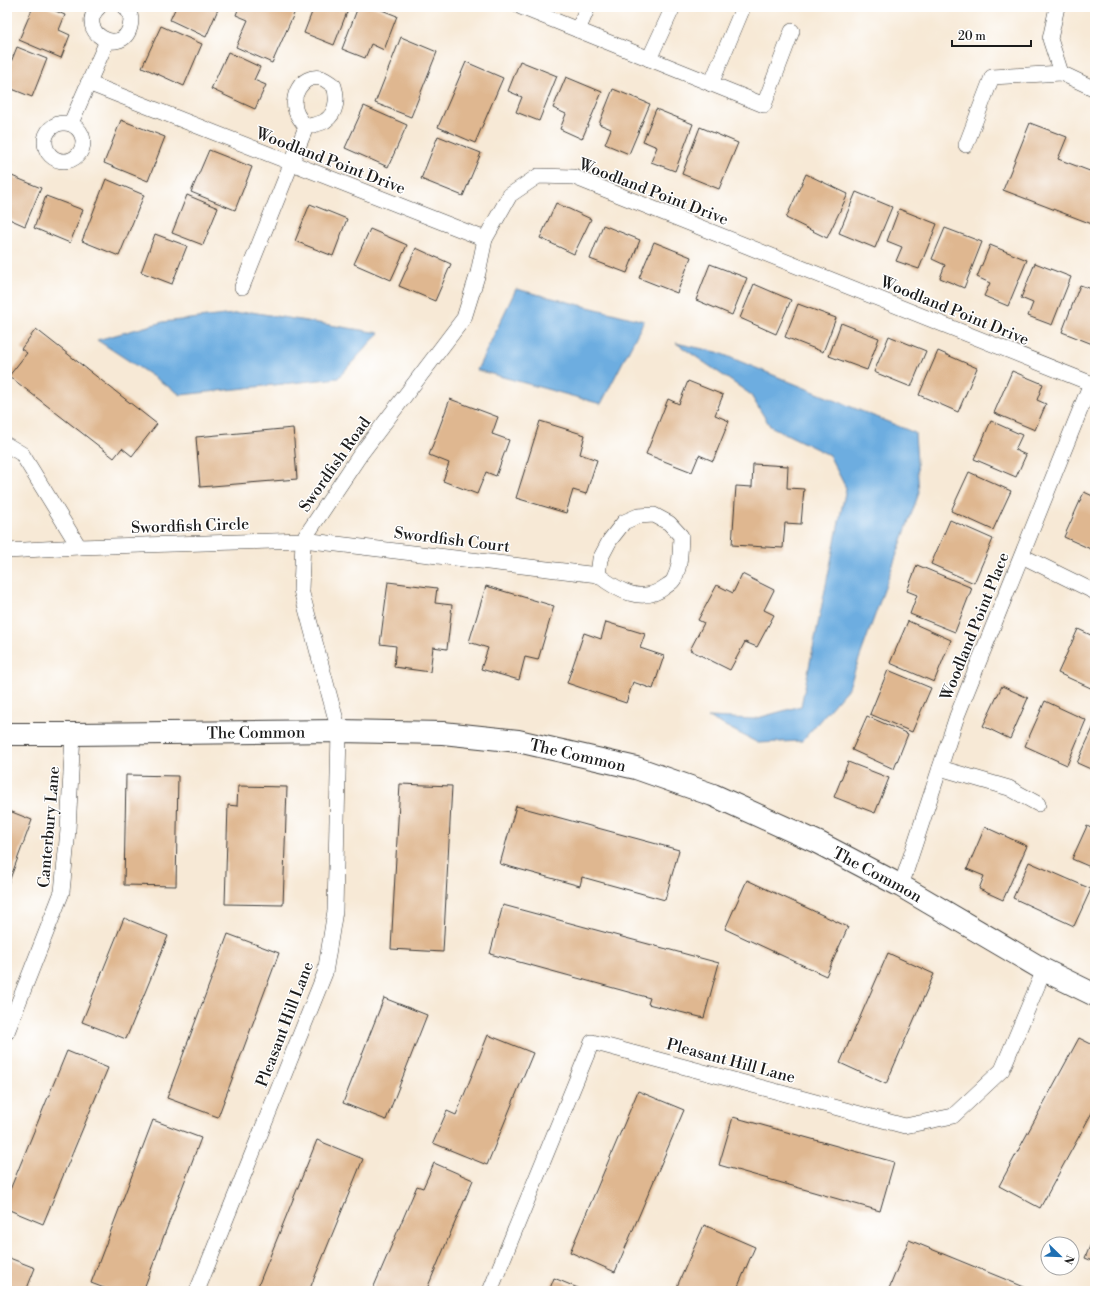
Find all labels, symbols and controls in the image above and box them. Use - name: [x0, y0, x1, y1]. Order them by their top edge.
- scale bar: [952, 22, 1031, 48]
- text: 20 m: [958, 29, 986, 44]
- street label: Woodland Point Drive: [252, 123, 408, 199]
- street label: Woodland Point Drive: [575, 154, 731, 230]
- street label: Woodland Point Drive: [876, 272, 1032, 350]
- street label: Swordfish Road: [295, 413, 375, 516]
- street label: Swordfish Circle: [131, 514, 249, 538]
- street label: Swordfish Court: [393, 523, 511, 557]
- street label: Woodland Point Place: [936, 549, 1014, 704]
- street label: The Common: [207, 722, 306, 743]
- street label: The Common: [528, 735, 628, 777]
- street label: Canterbury Lane: [34, 765, 64, 889]
- street label: The Common: [829, 843, 926, 907]
- street label: Pleasant Hill Lane: [252, 959, 318, 1090]
- street label: Pleasant Hill Lane: [664, 1034, 797, 1088]
- north arrow: [1040, 1236, 1080, 1276]
- text: N: [1060, 1253, 1076, 1267]

